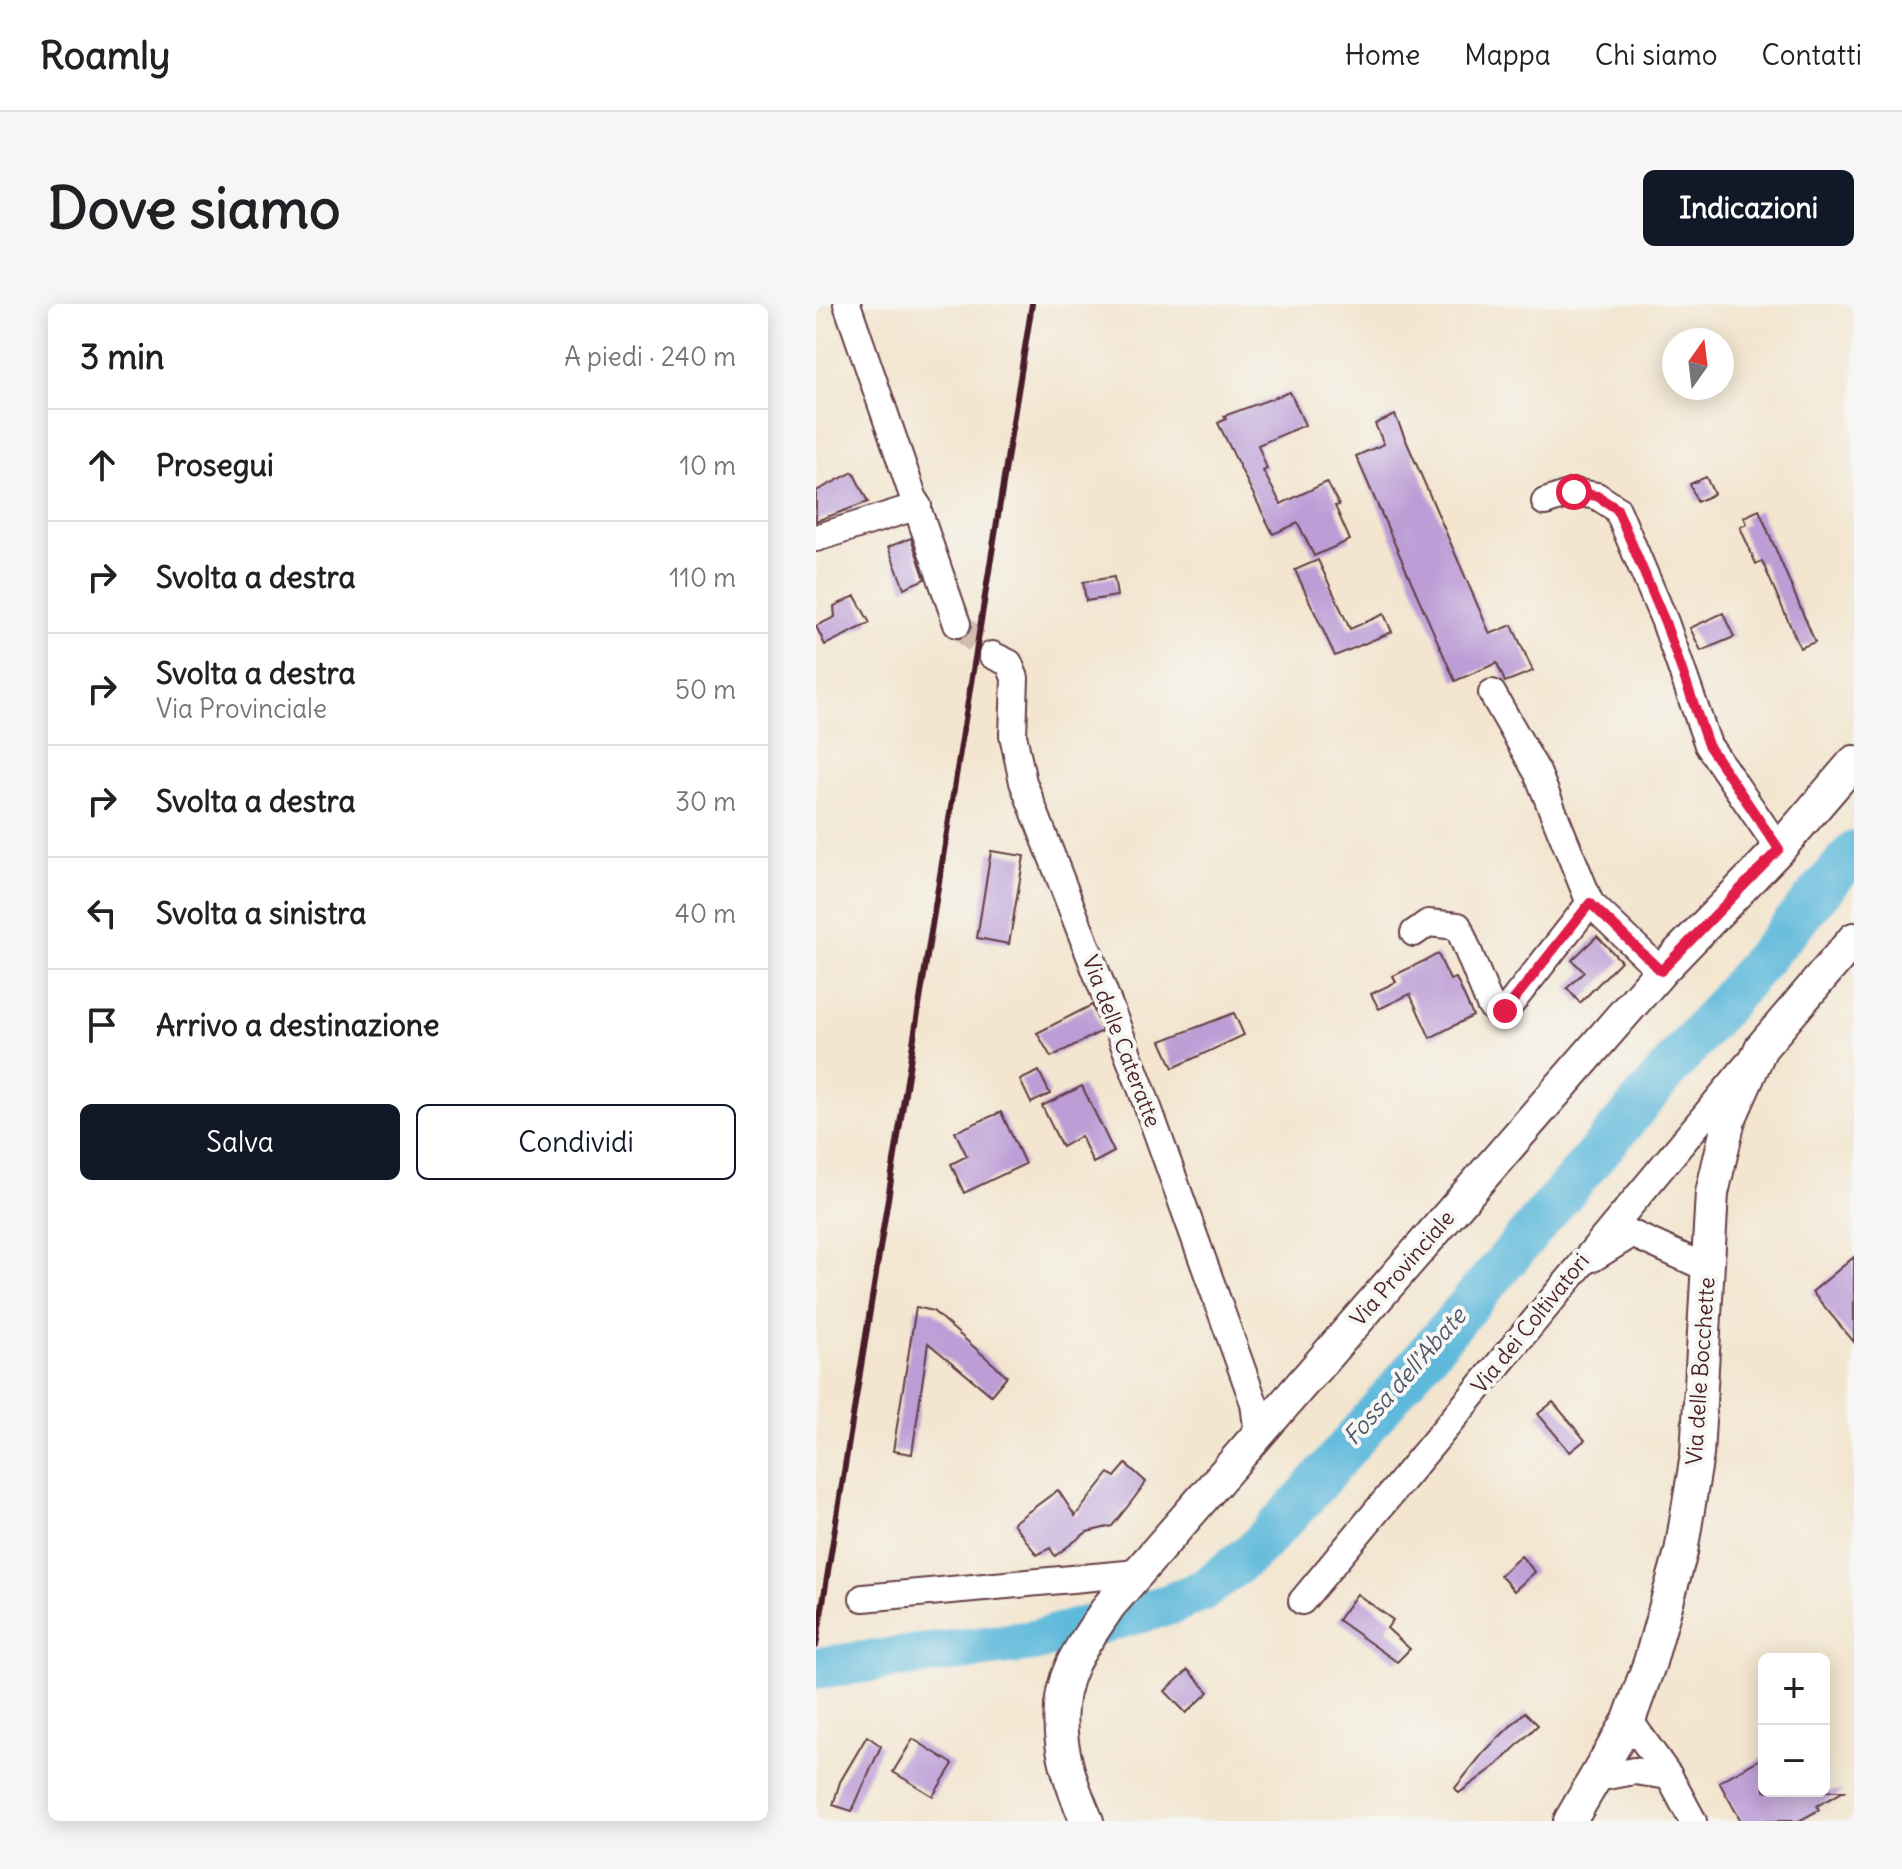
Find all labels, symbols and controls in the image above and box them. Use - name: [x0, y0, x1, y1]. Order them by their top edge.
- text: Roamly: [40, 32, 170, 79]
- text: Home: [1345, 37, 1420, 73]
- text: Mappa: [1464, 37, 1551, 73]
- text: Chi siamo: [1595, 37, 1718, 73]
- text: Contatti: [1762, 37, 1862, 73]
- button: Indicazioni: [1643, 170, 1854, 246]
- text: Dove siamo: [48, 173, 340, 243]
- north arrow: [1662, 328, 1734, 400]
- text: 3 min: [80, 335, 165, 378]
- text: A piedi · 240 m: [564, 340, 736, 373]
- icon: ahead: [80, 443, 124, 487]
- text: Prosegui: [156, 446, 274, 484]
- text: 10 m: [680, 449, 736, 482]
- route start: [1556, 474, 1592, 510]
- icon: right: [80, 555, 124, 599]
- text: Svolta a destra: [156, 558, 356, 596]
- text: 110 m: [669, 561, 736, 594]
- text: Svolta a destra: [156, 654, 356, 692]
- icon: right: [80, 667, 124, 711]
- text: 50 m: [675, 673, 736, 706]
- text: Via Provinciale: [156, 692, 327, 725]
- icon: right: [80, 779, 124, 823]
- text: Svolta a destra: [156, 782, 356, 820]
- text: 30 m: [675, 785, 736, 818]
- icon: left: [80, 891, 124, 935]
- text: Svolta a sinistra: [156, 894, 366, 932]
- text: 40 m: [675, 897, 736, 930]
- street label: Via delle Cateratte: [1076, 951, 1168, 1131]
- route end: [1487, 993, 1523, 1029]
- icon: arrive: [80, 1003, 124, 1047]
- text: Arrivo a destinazione: [156, 1006, 439, 1044]
- button: Salva: [80, 1104, 400, 1180]
- button: Condividi: [416, 1104, 736, 1180]
- street label: Via Provinciale: [1344, 1204, 1460, 1332]
- street label: Via dei Coltivatori: [1465, 1247, 1595, 1399]
- street label: Via delle Bocchette: [1679, 1276, 1721, 1466]
- water label: Fossa dell'Abate: [1336, 1300, 1473, 1451]
- map controls: [1758, 1653, 1830, 1797]
- button: +: [1758, 1653, 1830, 1725]
- button: −: [1758, 1725, 1830, 1797]

